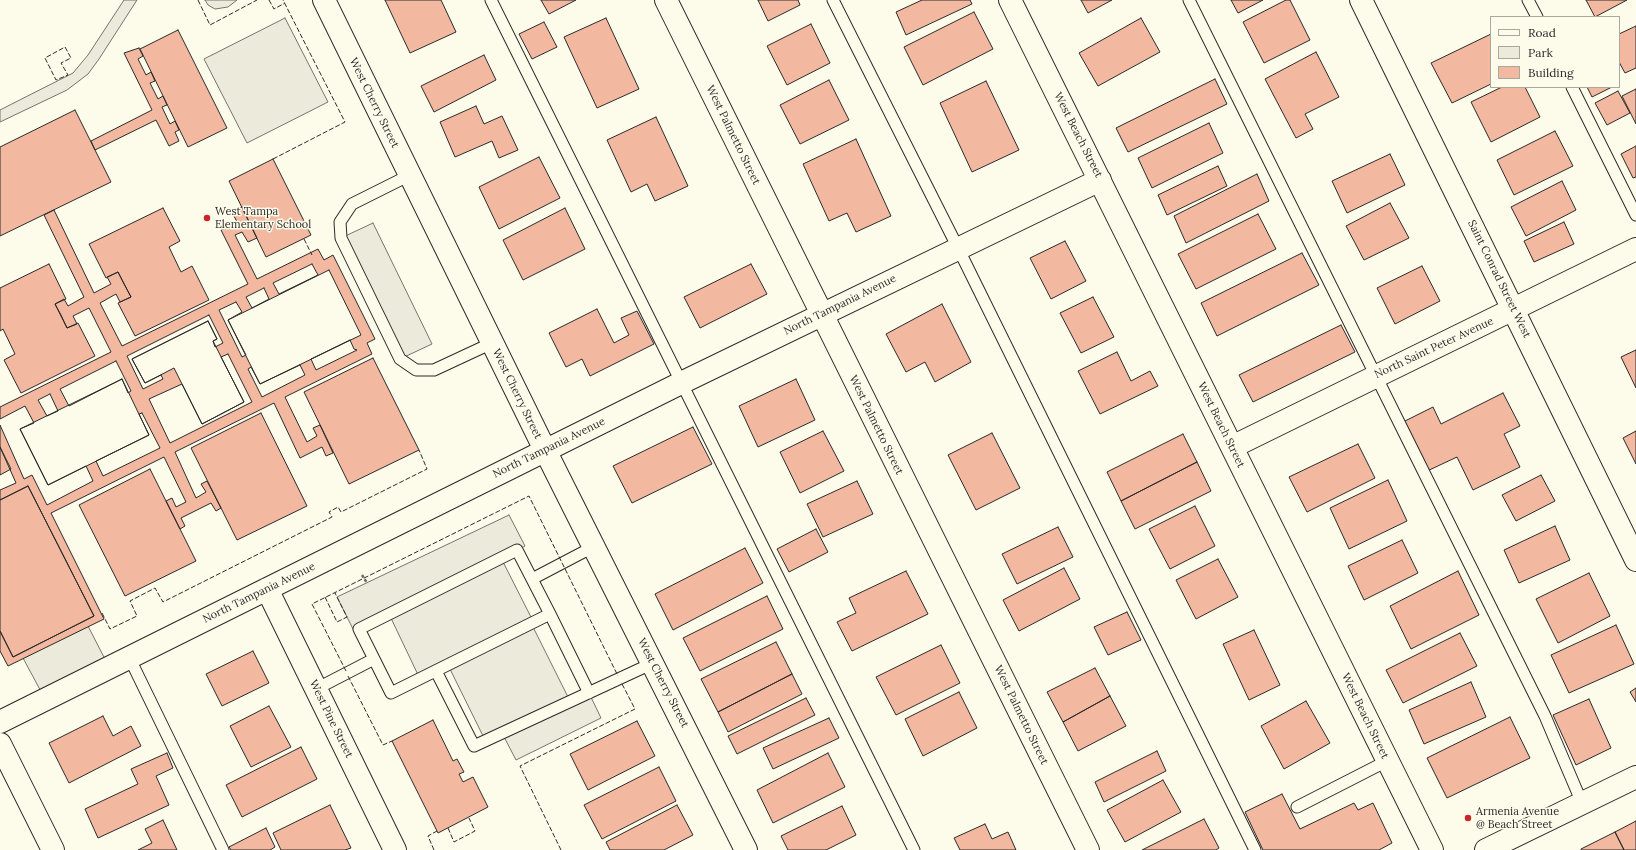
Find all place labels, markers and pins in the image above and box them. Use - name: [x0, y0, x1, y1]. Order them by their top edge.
- place label: West Tampa Elementary School: [215, 205, 311, 231]
- marker: West Tampa Elementary School: [202, 213, 212, 223]
- place label: Armenia Avenue @ Beach Street: [1476, 805, 1559, 831]
- marker: Armenia Avenue @ Beach Street: [1463, 813, 1473, 823]

